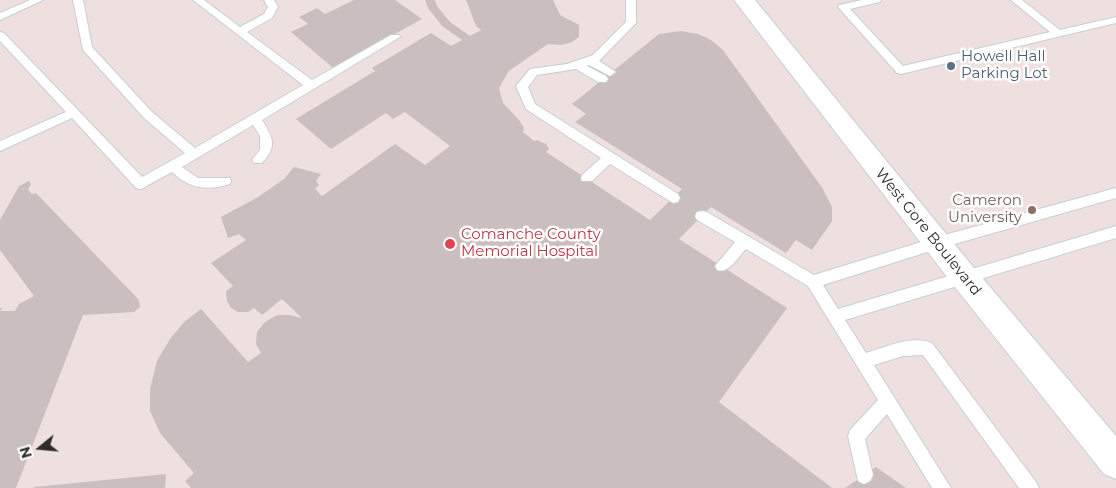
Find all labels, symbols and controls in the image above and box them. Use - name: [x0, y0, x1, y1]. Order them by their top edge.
- place label: Howell Hall Parking Lot: [961, 48, 1048, 83]
- marker: Howell Hall Parking Lot: [945, 60, 957, 72]
- street label: West Gore Boulevard: [871, 165, 985, 299]
- place label: Cameron University: [948, 192, 1022, 227]
- marker: Cameron University: [1026, 204, 1038, 216]
- place label: Comanche County Memorial Hospital: [461, 226, 601, 261]
- marker: Comanche County Memorial Hospital: [443, 237, 457, 251]
- north arrow: [15, 423, 65, 473]
- text: N: [15, 444, 36, 460]

